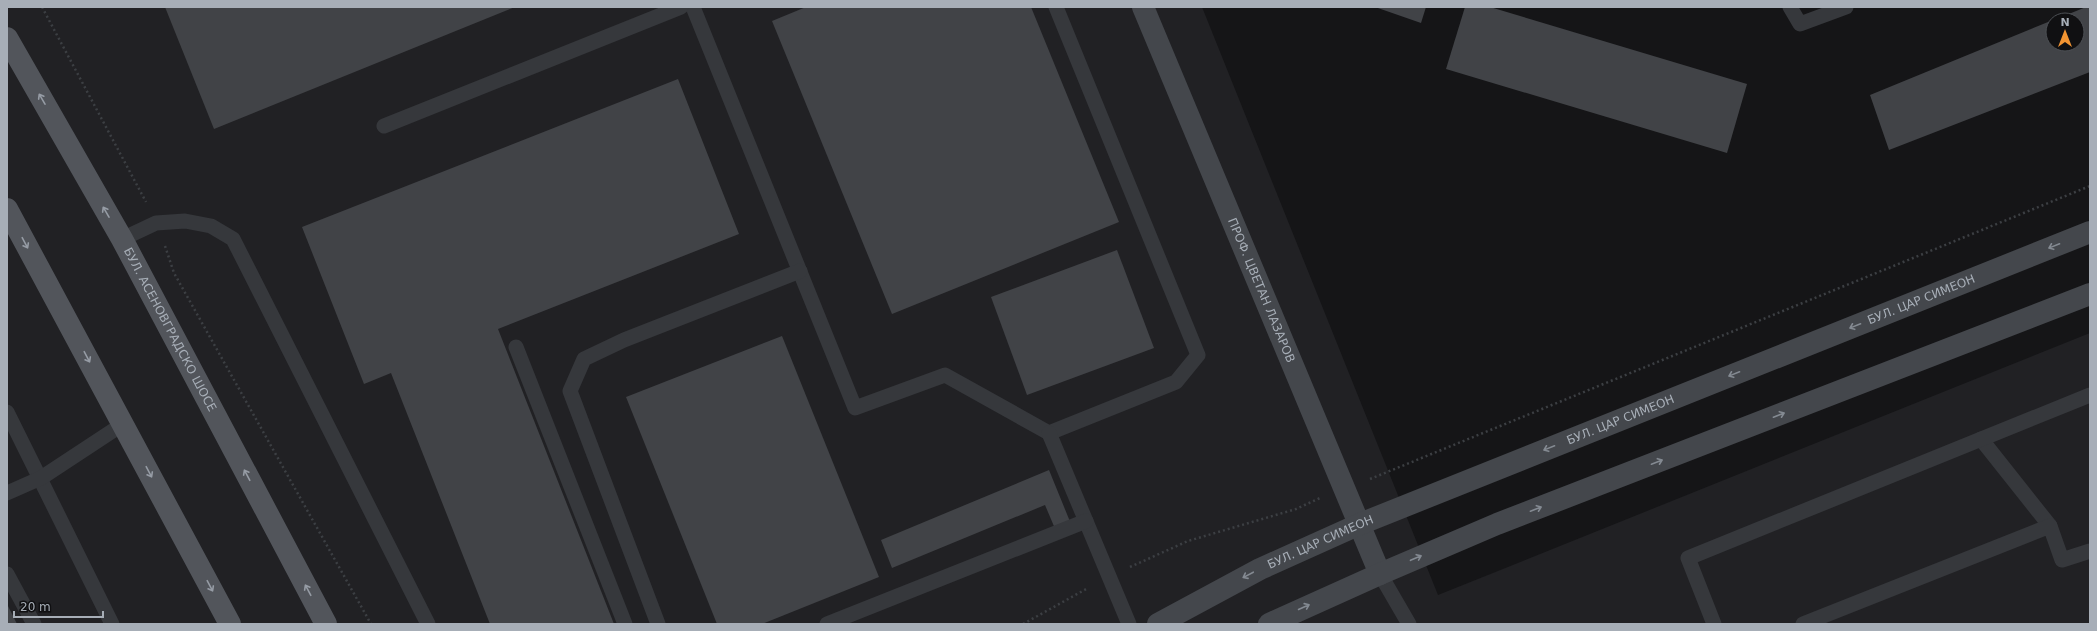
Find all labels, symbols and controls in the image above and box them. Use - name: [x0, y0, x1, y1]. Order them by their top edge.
- north arrow: [2045, 12, 2085, 52]
- text: N: [2060, 16, 2070, 29]
- one-way arrow: [38, 93, 45, 105]
- one-way arrow: [102, 206, 110, 218]
- street label: ПРОФ. ЦВЕТАН ЛАЗАРОВ: [1225, 216, 1298, 365]
- one-way arrow: [22, 237, 30, 249]
- one-way arrow: [2048, 243, 2060, 251]
- street label: БУЛ. АСЕНОВГРАДСКО ШОСЕ: [121, 245, 219, 414]
- street label: БУЛ. ЦАР СИМЕОН: [1865, 272, 1977, 327]
- one-way arrow: [1850, 322, 1862, 330]
- one-way arrow: [84, 351, 91, 363]
- one-way arrow: [1729, 371, 1741, 378]
- street label: БУЛ. ЦАР СИМЕОН: [1565, 392, 1676, 448]
- one-way arrow: [1772, 411, 1784, 419]
- one-way arrow: [1543, 445, 1555, 453]
- one-way arrow: [1651, 458, 1663, 466]
- one-way arrow: [145, 466, 153, 478]
- one-way arrow: [243, 469, 250, 481]
- one-way arrow: [1530, 505, 1542, 513]
- street label: БУЛ. ЦАР СИМЕОН: [1265, 512, 1375, 572]
- one-way arrow: [1409, 554, 1421, 562]
- one-way arrow: [1242, 572, 1254, 580]
- one-way arrow: [207, 580, 214, 592]
- one-way arrow: [304, 584, 311, 596]
- scale bar: [14, 593, 103, 619]
- text: 20 m: [20, 600, 51, 614]
- one-way arrow: [1298, 603, 1310, 611]

